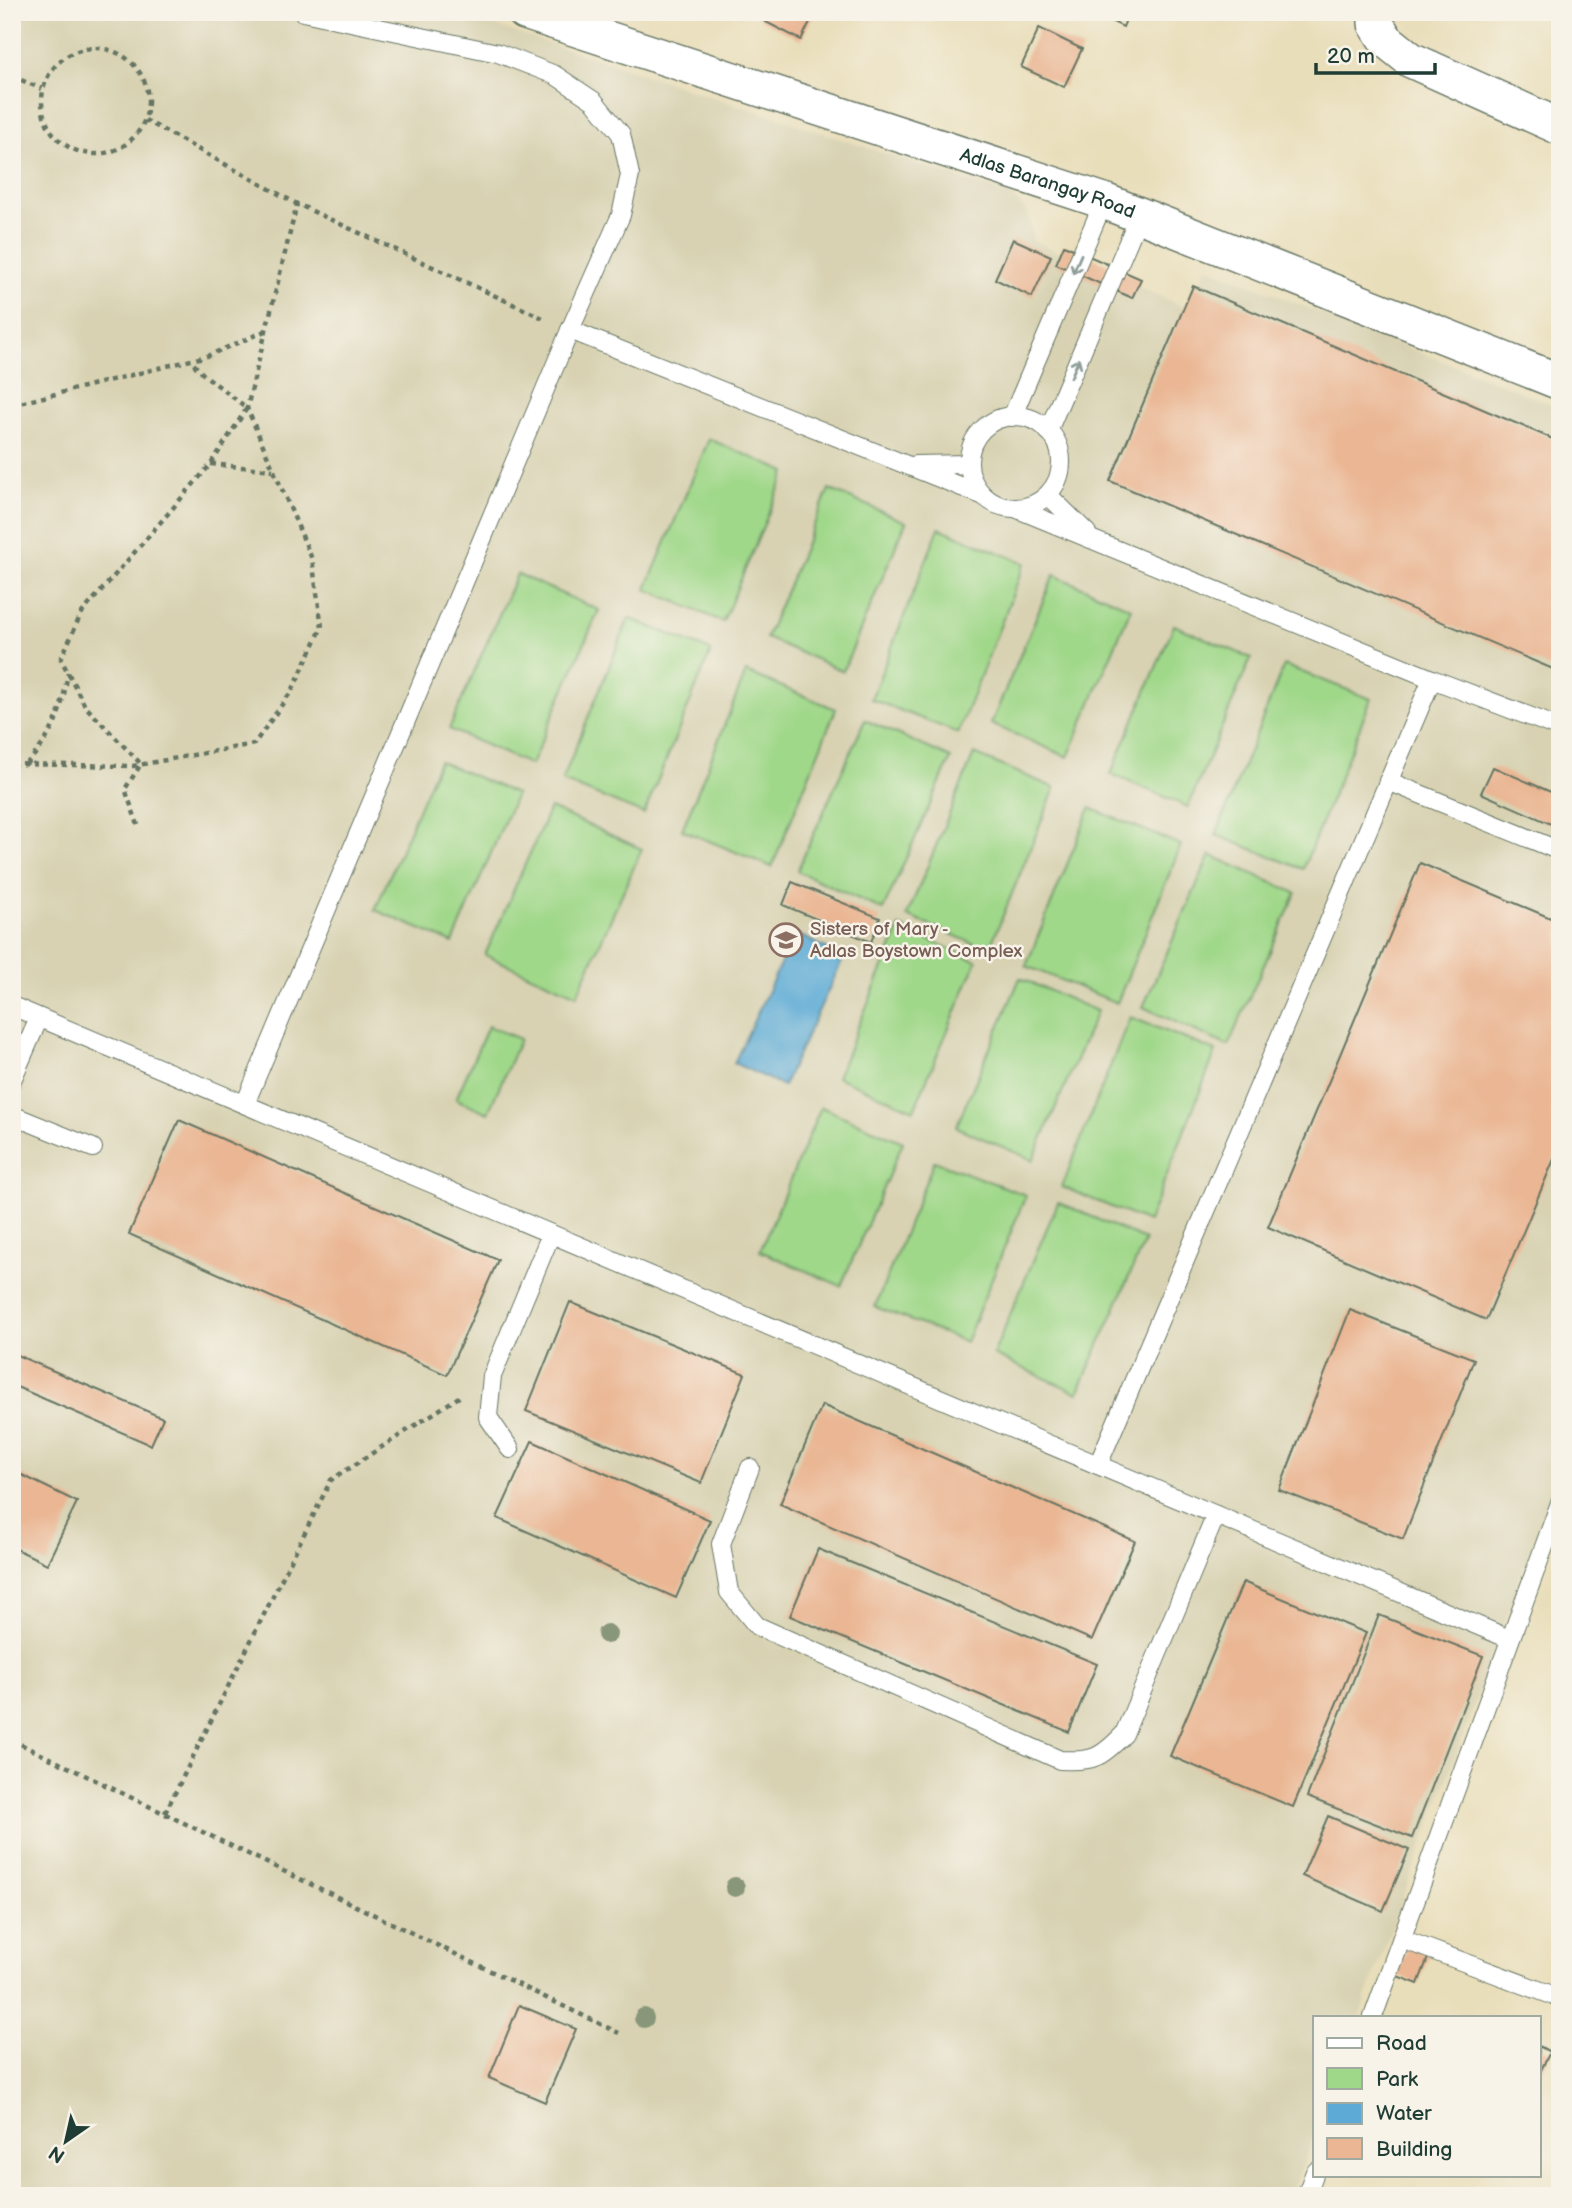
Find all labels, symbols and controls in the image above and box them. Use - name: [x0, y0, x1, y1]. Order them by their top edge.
- scale bar: [1316, 32, 1436, 76]
- text: 20 m: [1327, 44, 1375, 69]
- street label: Adlas Barangay Road: [957, 143, 1139, 224]
- one-way arrow: [1070, 252, 1083, 274]
- one-way arrow: [1069, 358, 1082, 379]
- place label: Sisters of Mary - Adlas Boystown Complex: [810, 918, 1023, 963]
- school or university icon: Sisters of Mary - Adlas Boystown Complex: [767, 921, 805, 959]
- legend: [1313, 2016, 1540, 2176]
- text: Road: [1376, 2031, 1427, 2056]
- text: Park: [1376, 2067, 1419, 2092]
- text: Water: [1376, 2101, 1432, 2126]
- north arrow: [32, 2106, 102, 2176]
- text: Building: [1376, 2137, 1452, 2162]
- text: N: [45, 2140, 70, 2167]

